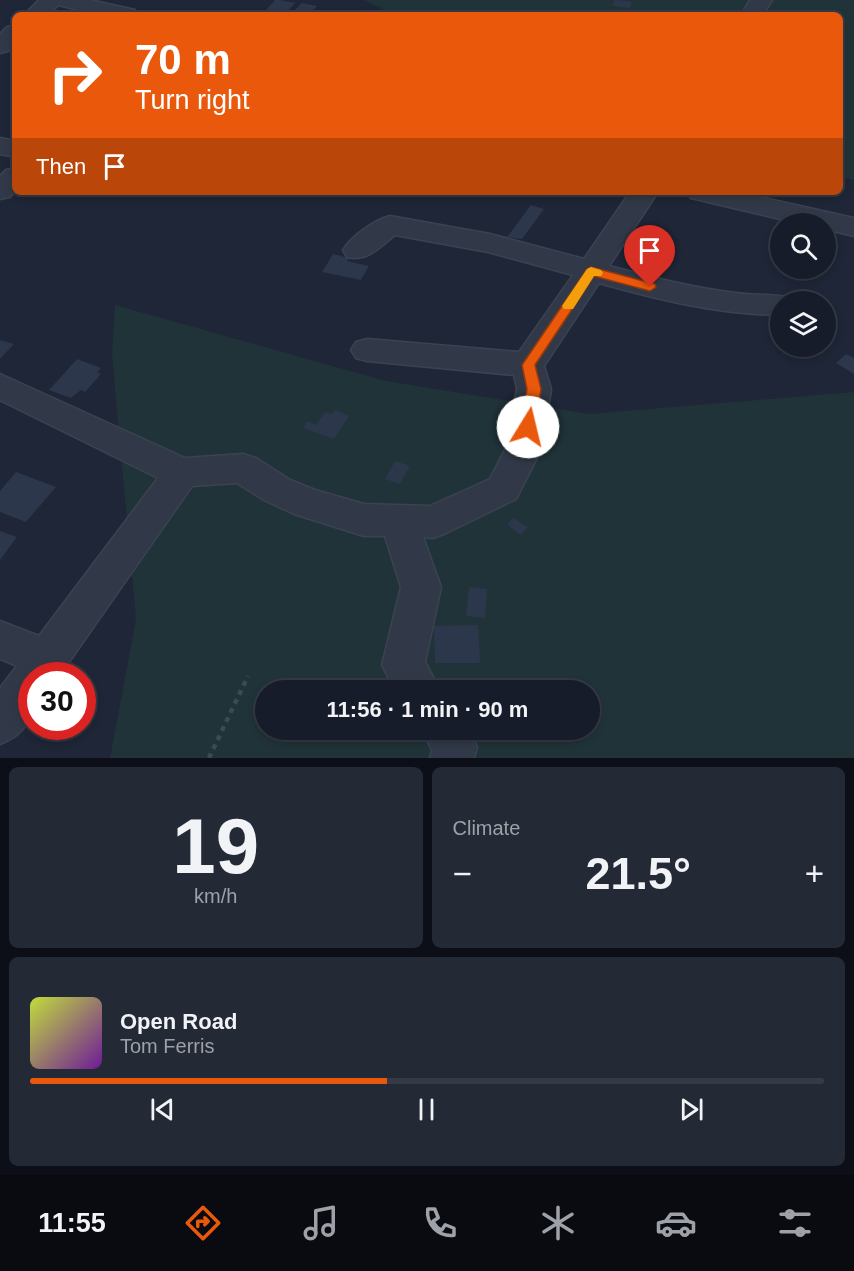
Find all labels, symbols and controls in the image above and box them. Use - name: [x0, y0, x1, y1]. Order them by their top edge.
- icon: right: [36, 36, 114, 114]
- text: 70 m: [135, 36, 231, 83]
- text: Turn right: [135, 85, 250, 115]
- icon: arrive: [98, 150, 131, 183]
- text: Then: [36, 154, 86, 179]
- map controls: [770, 213, 836, 357]
- button: search: [770, 213, 836, 279]
- pin: [624, 225, 675, 287]
- icon: arrive: [633, 234, 666, 267]
- button: layers: [770, 291, 836, 357]
- position arrow: [496, 395, 560, 459]
- speed limit sign: 30: [18, 662, 96, 740]
- text: 11:56 · 1 min · 90 m: [327, 697, 528, 722]
- text: 19: [172, 802, 259, 890]
- text: Climate: [453, 817, 520, 839]
- text: 21.5°: [585, 848, 691, 899]
- text: −: [453, 855, 472, 892]
- text: +: [805, 855, 824, 892]
- text: km/h: [194, 885, 237, 907]
- text: Open Road: [120, 1009, 237, 1034]
- text: Tom Ferris: [120, 1035, 214, 1057]
- icon: previous: [146, 1093, 179, 1126]
- icon: pause: [410, 1093, 443, 1126]
- icon: next: [675, 1093, 708, 1126]
- icon: directions: [182, 1202, 224, 1244]
- icon: music: [300, 1202, 342, 1244]
- icon: phone: [419, 1202, 461, 1244]
- icon: climate: [537, 1202, 579, 1244]
- icon: car: [655, 1202, 697, 1244]
- icon: filters: [774, 1202, 816, 1244]
- text: 11:55: [38, 1208, 106, 1238]

